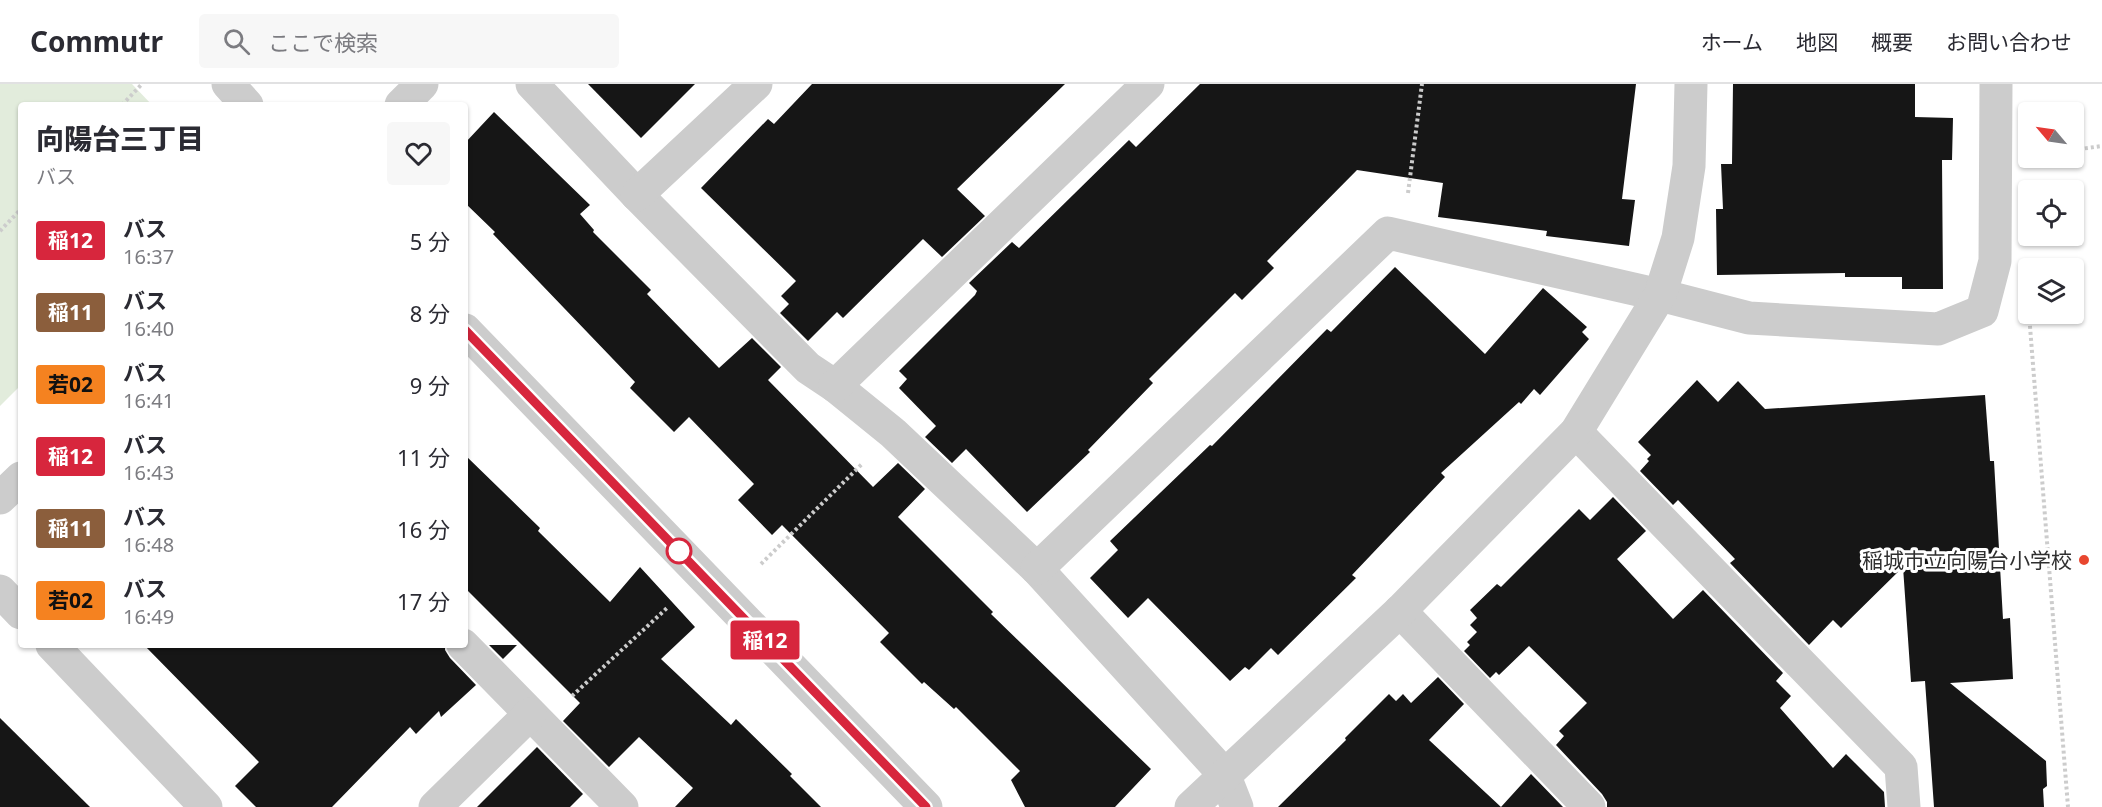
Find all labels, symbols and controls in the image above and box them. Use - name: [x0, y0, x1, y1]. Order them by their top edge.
- search box: [199, 14, 619, 68]
- text: Commutr: [30, 22, 163, 60]
- icon: search: [220, 25, 253, 58]
- text: ここで検索: [268, 27, 378, 57]
- text: ホーム: [1701, 28, 1763, 56]
- text: 地図: [1796, 28, 1838, 56]
- text: 概要: [1871, 28, 1913, 56]
- text: お問い合わせ: [1946, 28, 2072, 56]
- north arrow: [2018, 102, 2084, 168]
- map controls: [2018, 102, 2084, 324]
- text: 向陽台三丁目: [36, 119, 204, 157]
- button: heart: [387, 122, 450, 185]
- text: バス: [36, 163, 76, 190]
- button: locate: [2018, 180, 2084, 246]
- text: バス: [123, 213, 167, 243]
- text: 稲12: [48, 226, 93, 254]
- text: 5 分: [410, 226, 450, 256]
- text: 16:37: [123, 243, 174, 270]
- button: layers: [2018, 258, 2084, 324]
- text: バス: [123, 285, 167, 315]
- text: 稲11: [48, 298, 93, 326]
- text: 8 分: [410, 298, 450, 328]
- text: 16:40: [123, 315, 174, 342]
- text: バス: [123, 357, 167, 387]
- text: 若02: [48, 370, 93, 398]
- text: 9 分: [410, 370, 450, 400]
- text: 16:41: [123, 387, 174, 414]
- text: バス: [123, 429, 167, 459]
- text: 稲12: [48, 442, 93, 470]
- text: 11 分: [397, 442, 450, 472]
- text: 16:43: [123, 459, 174, 486]
- text: バス: [123, 501, 167, 531]
- text: 稲11: [48, 514, 93, 542]
- text: 16 分: [397, 514, 450, 544]
- text: 16:48: [123, 531, 174, 558]
- unlabelled marker: [666, 538, 692, 564]
- place label: 稲城市立向陽台小学校: [1862, 546, 2072, 574]
- marker: 稲城市立向陽台小学校: [2077, 553, 2091, 567]
- text: バス: [123, 573, 167, 603]
- text: 若02: [48, 586, 93, 614]
- text: 17 分: [397, 586, 450, 616]
- text: 16:49: [123, 603, 174, 630]
- line badge: 稲12: [730, 620, 800, 660]
- text: 稲12: [742, 626, 788, 654]

